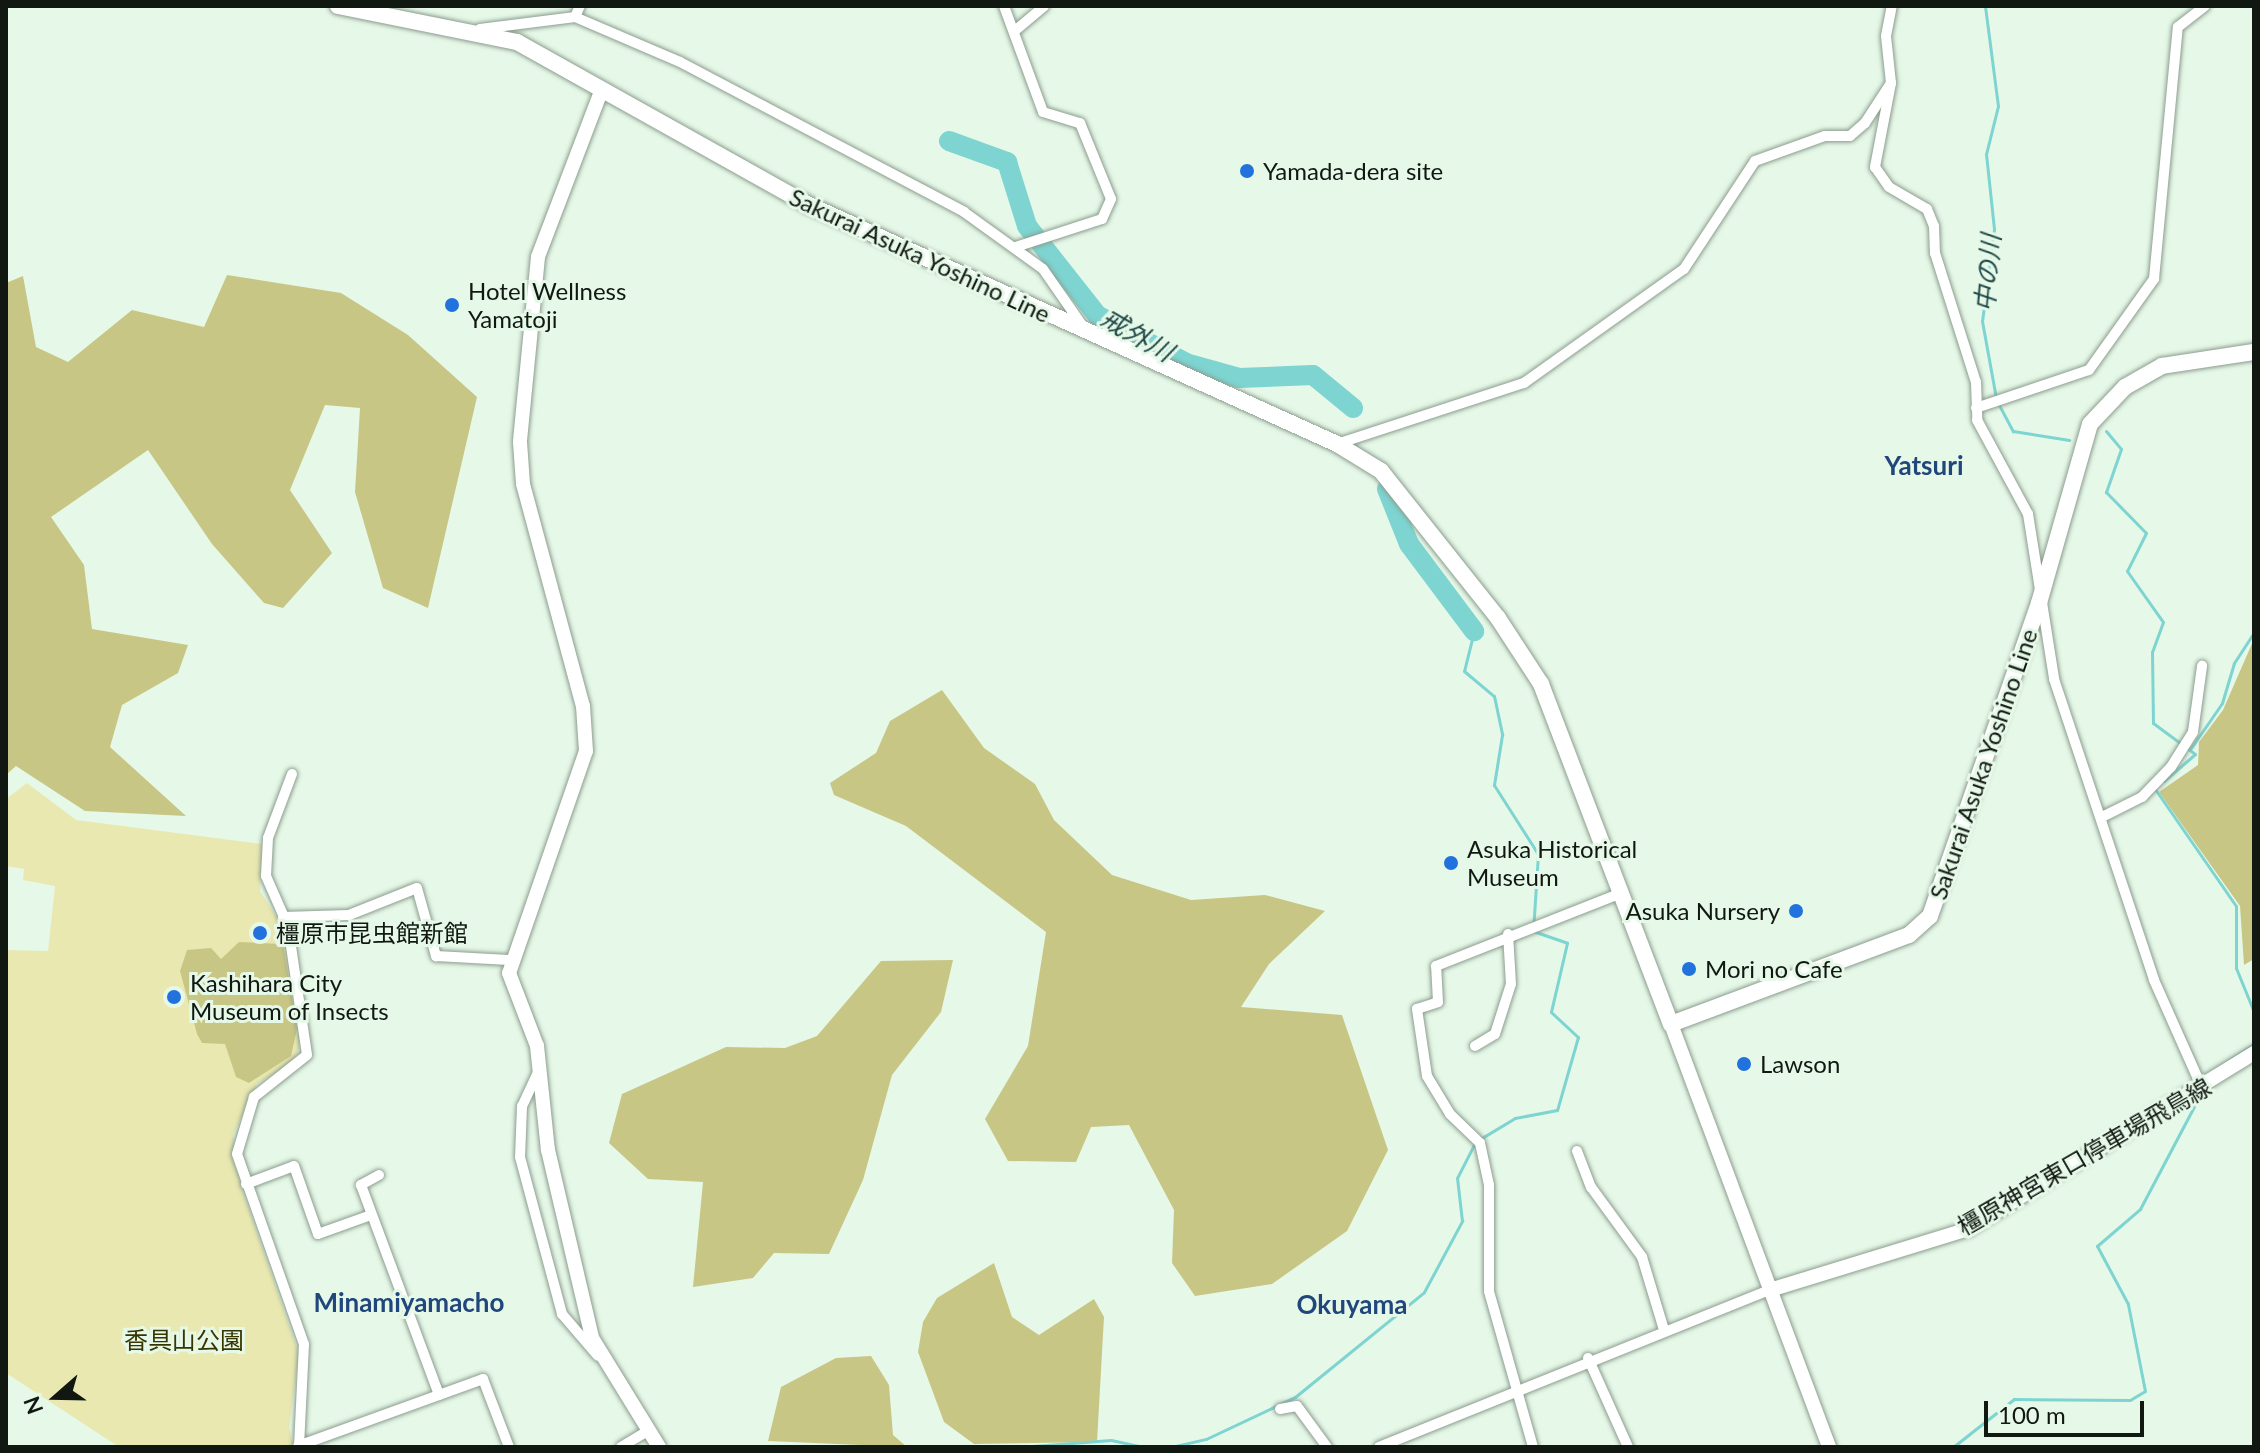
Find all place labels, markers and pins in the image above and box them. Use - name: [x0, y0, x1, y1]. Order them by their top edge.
- place label: Yamada-dera site: [1263, 157, 1443, 185]
- marker: Yamada-dera site: [1238, 162, 1256, 180]
- place label: Hotel Wellness Yamatoji: [468, 277, 627, 333]
- marker: Hotel Wellness Yamatoji: [443, 296, 461, 314]
- place label: Asuka Historical Museum: [1467, 835, 1637, 891]
- marker: Asuka Historical Museum: [1442, 854, 1460, 872]
- place label: Asuka Nursery: [1625, 897, 1780, 925]
- marker: Asuka Nursery: [1787, 902, 1805, 920]
- place label: 橿原市昆虫館新館: [276, 919, 468, 947]
- marker: 橿原市昆虫館新館: [251, 924, 269, 942]
- place label: Mori no Cafe: [1705, 955, 1843, 983]
- marker: Mori no Cafe: [1680, 960, 1698, 978]
- place label: Kashihara City Museum of Insects: [190, 969, 389, 1025]
- marker: Kashihara City Museum of Insects: [165, 988, 183, 1006]
- place label: Lawson: [1760, 1050, 1840, 1078]
- marker: Lawson: [1735, 1055, 1753, 1073]

